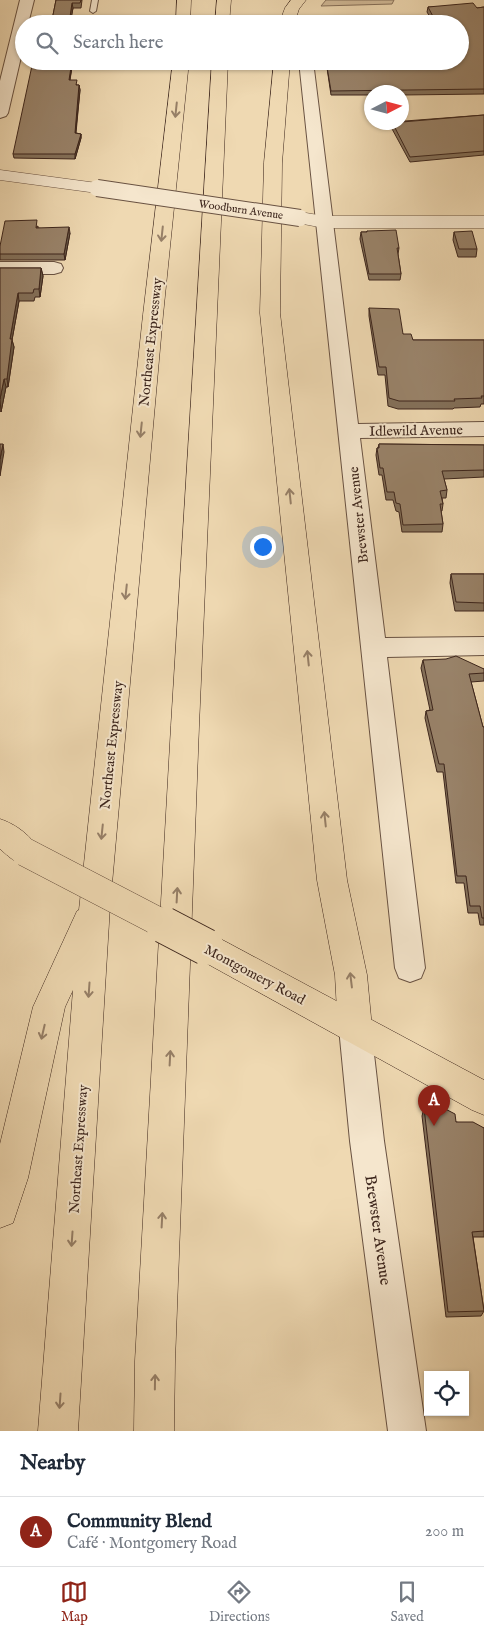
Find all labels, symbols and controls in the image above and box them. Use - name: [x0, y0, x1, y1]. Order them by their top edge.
- search box: [15, 15, 469, 70]
- icon: search: [33, 29, 61, 57]
- text: Search here: [73, 31, 164, 55]
- north arrow: [364, 85, 409, 130]
- one-way arrow: [171, 101, 181, 117]
- street label: Woodburn Avenue: [198, 197, 284, 223]
- one-way arrow: [157, 226, 167, 242]
- street label: Northeast Expressway: [135, 277, 167, 407]
- street label: Idlewild Avenue: [369, 421, 464, 441]
- one-way arrow: [136, 422, 146, 438]
- street label: Brewster Avenue: [345, 465, 373, 564]
- one-way arrow: [285, 489, 295, 505]
- your location: [250, 534, 276, 560]
- one-way arrow: [121, 584, 131, 600]
- one-way arrow: [303, 650, 313, 666]
- street label: Northeast Expressway: [96, 680, 128, 810]
- one-way arrow: [320, 812, 330, 828]
- one-way arrow: [98, 824, 107, 840]
- one-way arrow: [173, 888, 182, 904]
- street label: Montgomery Road: [201, 941, 309, 1009]
- one-way arrow: [346, 972, 356, 988]
- one-way arrow: [85, 981, 94, 997]
- one-way arrow: [38, 1023, 47, 1039]
- one-way arrow: [165, 1050, 174, 1066]
- street label: Northeast Expressway: [66, 1084, 92, 1214]
- pin: A: [418, 1085, 450, 1126]
- street label: Brewster Avenue: [359, 1174, 395, 1287]
- one-way arrow: [157, 1212, 167, 1228]
- one-way arrow: [67, 1231, 76, 1247]
- map controls: [424, 1371, 469, 1416]
- button: locate: [424, 1371, 469, 1416]
- one-way arrow: [150, 1375, 160, 1391]
- one-way arrow: [55, 1393, 65, 1409]
- text: Nearby: [20, 1450, 85, 1477]
- text: Community Blend: [67, 1510, 212, 1534]
- text: A: [31, 1522, 41, 1542]
- text: 200 m: [425, 1522, 464, 1542]
- text: Café · Montgomery Road: [67, 1534, 237, 1554]
- tab: Map: [60, 1578, 88, 1626]
- tab: Directions: [209, 1578, 270, 1626]
- tab: Saved: [391, 1578, 424, 1626]

